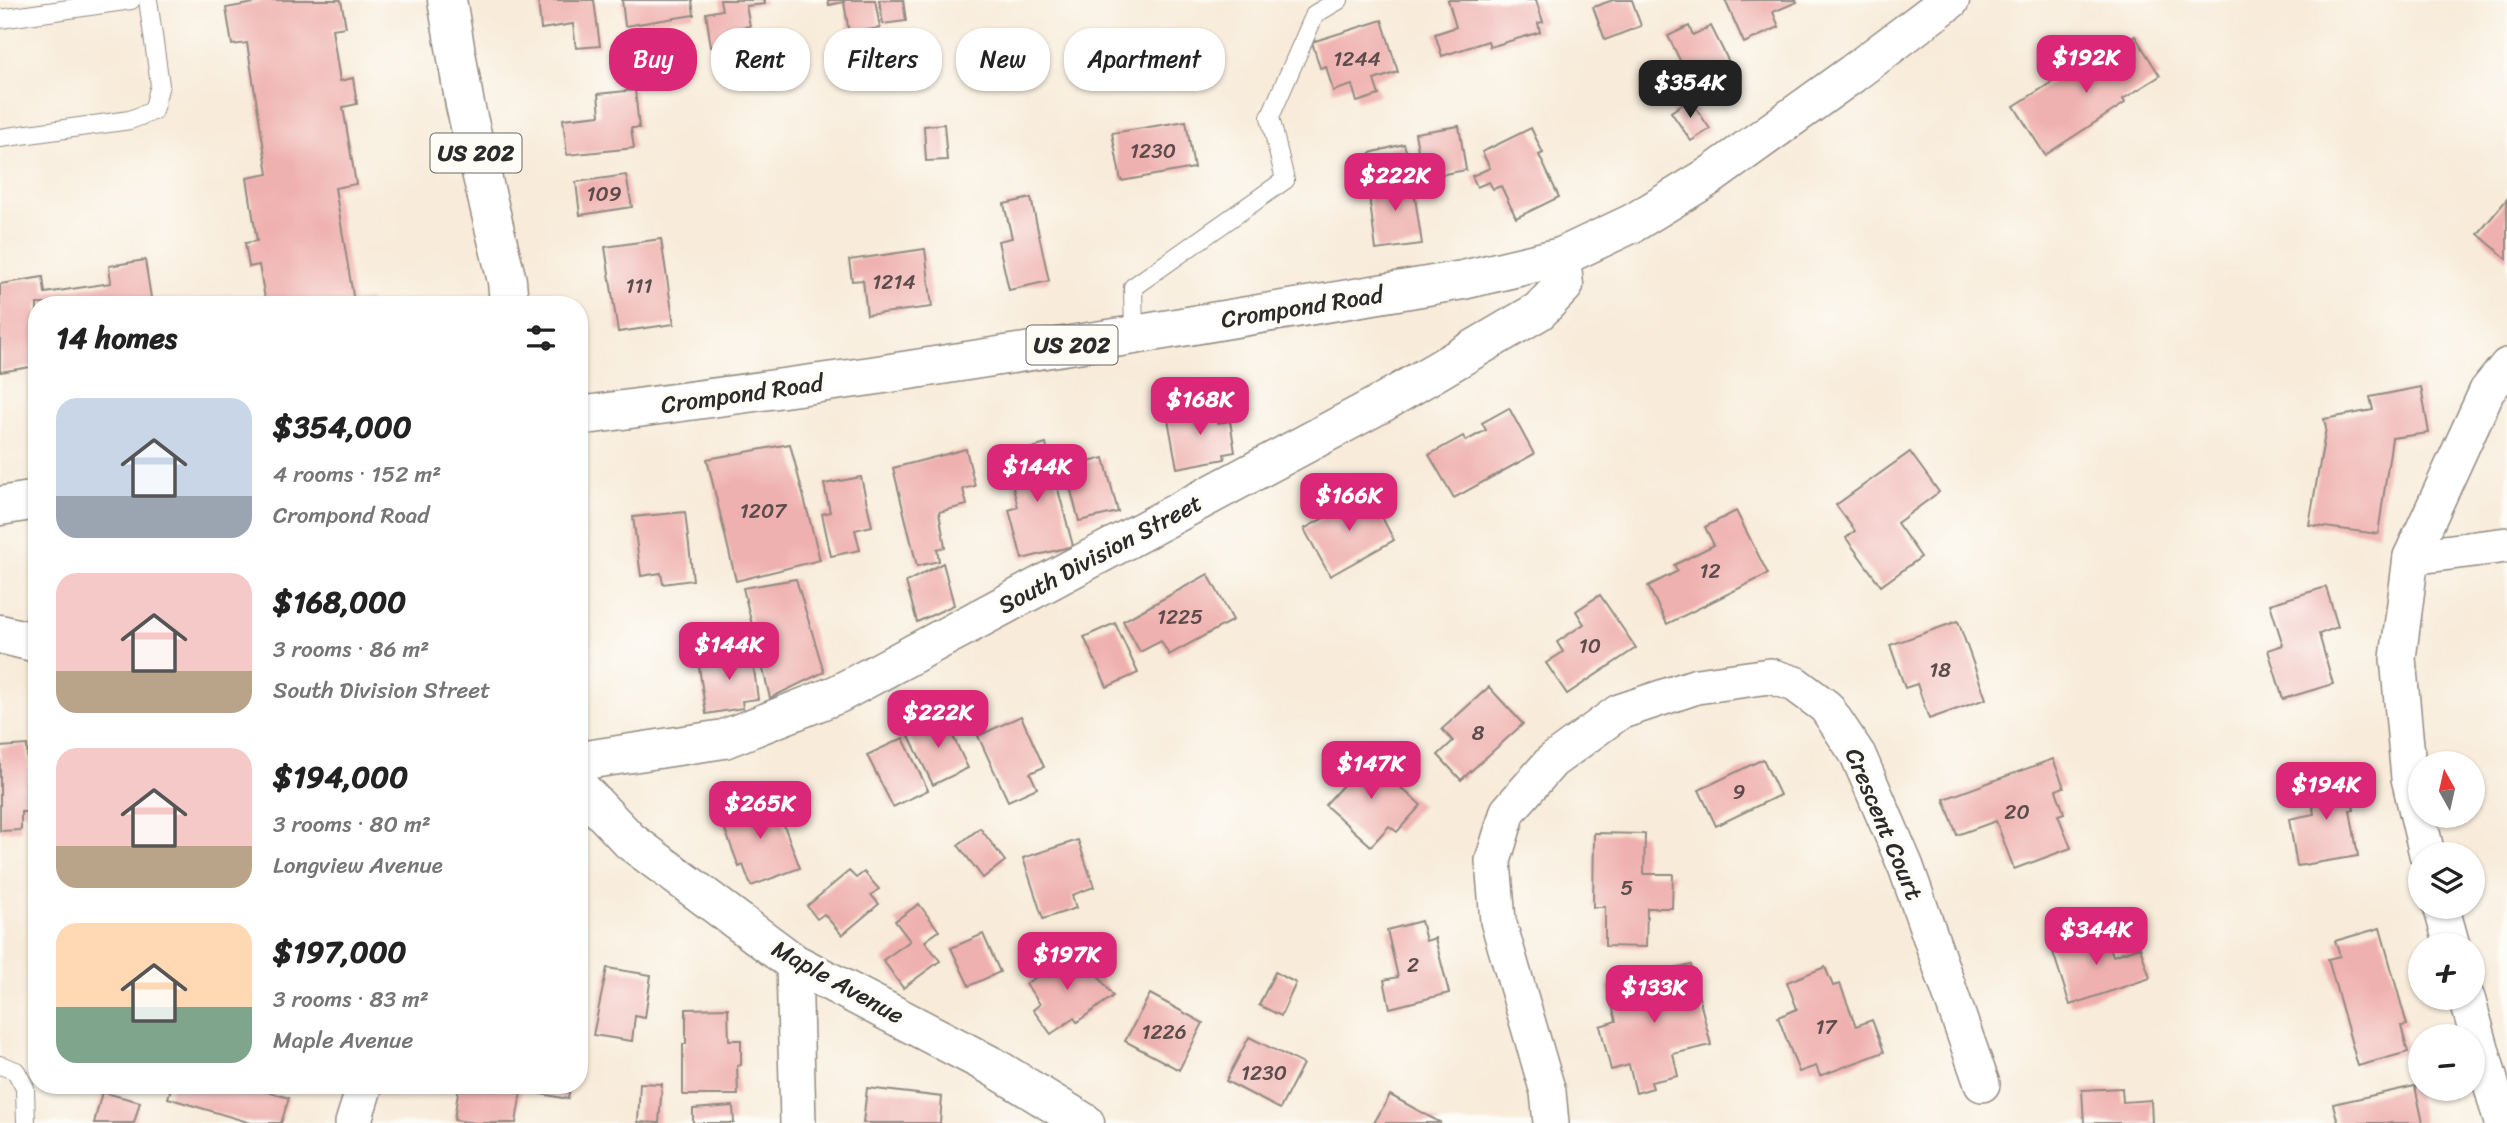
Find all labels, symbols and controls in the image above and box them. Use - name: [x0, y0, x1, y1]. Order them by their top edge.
- chip: Buy: [609, 28, 697, 91]
- chip: Rent: [711, 28, 810, 91]
- chip: Filters: [824, 28, 942, 91]
- chip: New: [956, 28, 1050, 91]
- chip: Apartment: [1064, 28, 1225, 91]
- pin: $192K: [2037, 36, 2135, 95]
- text: $192K: [2053, 37, 2119, 78]
- house number: 1244: [1333, 40, 1381, 78]
- pin: $354K: [1641, 60, 1739, 120]
- text: $354K: [1655, 62, 1725, 103]
- house number: 1230: [1130, 132, 1176, 170]
- road number: US 202: [430, 134, 522, 172]
- pin: $222K: [1346, 154, 1444, 213]
- text: $222K: [1360, 155, 1430, 196]
- house number: 109: [586, 175, 622, 213]
- house number: 1214: [872, 263, 916, 301]
- house number: 111: [625, 267, 653, 305]
- street label: Crompond Road: [1218, 273, 1387, 341]
- text: 14 homes: [56, 311, 177, 365]
- icon: filters: [522, 319, 560, 357]
- road number: US 202: [1026, 326, 1118, 364]
- street label: Crompond Road: [658, 362, 827, 426]
- pin: $168K: [1151, 378, 1249, 437]
- text: $168K: [1167, 379, 1233, 420]
- text: $354,000: [273, 400, 412, 454]
- icon: home: [112, 426, 196, 510]
- pin: $144K: [988, 444, 1086, 504]
- text: $144K: [1003, 446, 1071, 487]
- text: 4 rooms · 152 m²: [273, 454, 441, 495]
- pin: $166K: [1300, 474, 1398, 533]
- text: $166K: [1316, 475, 1382, 516]
- street label: South Division Street: [990, 482, 1210, 626]
- house number: 1207: [740, 492, 788, 530]
- text: Crompond Road: [273, 495, 429, 536]
- house number: 12: [1699, 552, 1721, 590]
- text: $168,000: [273, 575, 406, 629]
- house number: 1225: [1157, 598, 1203, 636]
- icon: home: [112, 601, 196, 685]
- pin: $144K: [680, 622, 778, 682]
- text: $144K: [695, 624, 763, 665]
- house number: 10: [1579, 627, 1601, 665]
- text: 3 rooms · 86 m²: [273, 629, 429, 670]
- house number: 18: [1929, 651, 1951, 689]
- text: South Division Street: [273, 670, 490, 711]
- pin: $222K: [889, 690, 987, 750]
- text: $222K: [903, 692, 973, 733]
- house number: 8: [1472, 714, 1485, 752]
- street label: Crescent Court: [1833, 741, 1935, 907]
- pin: $147K: [1322, 742, 1420, 801]
- text: $147K: [1338, 743, 1404, 784]
- text: $194,000: [273, 750, 408, 804]
- north arrow: [2408, 751, 2485, 828]
- map controls: [2408, 751, 2485, 1101]
- pin: $194K: [2277, 762, 2375, 822]
- text: $194K: [2292, 764, 2360, 805]
- house number: 9: [1733, 773, 1746, 811]
- icon: home: [112, 776, 196, 860]
- pin: $265K: [711, 782, 809, 841]
- text: $265K: [725, 783, 795, 824]
- house number: 20: [2004, 793, 2030, 831]
- text: 3 rooms · 80 m²: [273, 804, 431, 845]
- button: layers: [2408, 842, 2485, 919]
- text: Longview Avenue: [273, 845, 443, 886]
- house number: 5: [1621, 869, 1634, 907]
- pin: $344K: [2047, 908, 2145, 967]
- text: $344K: [2061, 909, 2131, 950]
- text: $197,000: [273, 925, 407, 979]
- street label: Maple Avenue: [764, 928, 912, 1036]
- pin: $197K: [1018, 932, 1116, 992]
- button: +: [2408, 933, 2485, 1010]
- text: $197K: [1034, 934, 1100, 975]
- house number: 2: [1407, 946, 1419, 984]
- icon: home: [112, 951, 196, 1035]
- pin: $133K: [1605, 965, 1703, 1025]
- text: $133K: [1622, 967, 1686, 1008]
- text: 3 rooms · 83 m²: [273, 979, 429, 1020]
- house number: 17: [1816, 1008, 1839, 1046]
- house number: 1226: [1141, 1013, 1187, 1051]
- text: Maple Avenue: [273, 1020, 413, 1061]
- button: −: [2408, 1024, 2485, 1101]
- house number: 1230: [1241, 1054, 1287, 1092]

